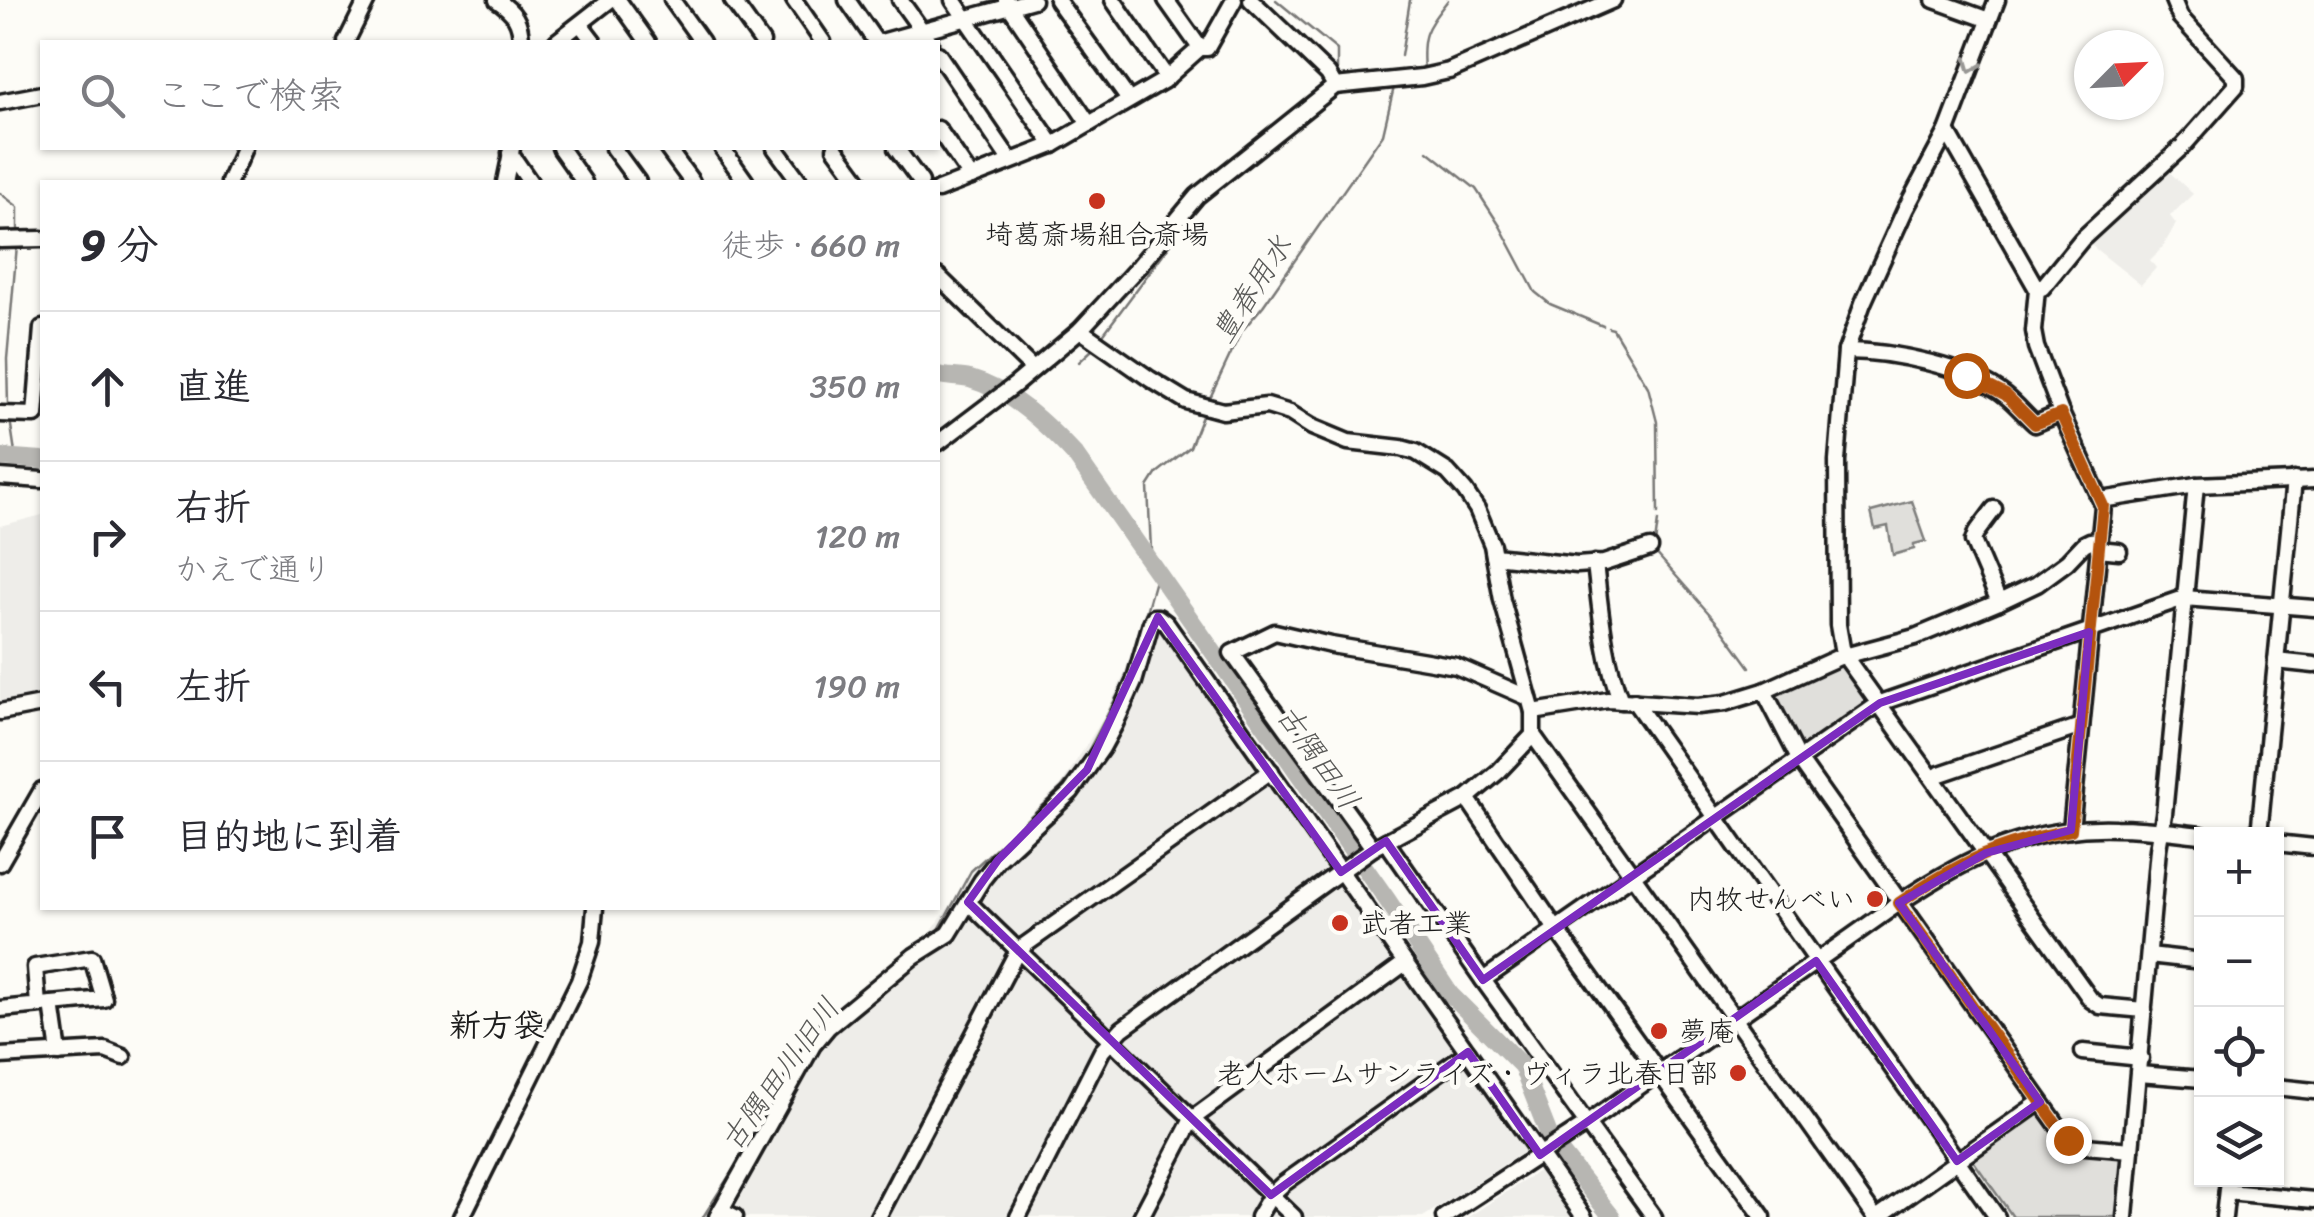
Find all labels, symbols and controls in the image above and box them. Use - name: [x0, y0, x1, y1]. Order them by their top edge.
- north arrow: [2074, 30, 2164, 120]
- search box: [40, 40, 940, 150]
- one-way arrow: [1963, 56, 1984, 73]
- text: ここで検索: [155, 62, 345, 129]
- icon: search: [75, 68, 130, 123]
- marker: 埼葛斎場組合斎場: [1086, 190, 1108, 212]
- text: 9 分: [80, 208, 159, 282]
- place label: 埼葛斎場組合斎場: [985, 210, 1209, 259]
- text: 徒歩 · 660 m: [721, 217, 900, 274]
- water label: 豊春用水: [1197, 224, 1307, 354]
- text: 直進: [175, 353, 251, 420]
- route start: [1944, 353, 1990, 399]
- text: 350 m: [810, 358, 900, 415]
- icon: ahead: [80, 359, 135, 414]
- text: 右折: [175, 474, 251, 541]
- text: 120 m: [815, 508, 900, 565]
- icon: right: [80, 509, 135, 564]
- text: かえで通り: [175, 541, 332, 598]
- text: 左折: [175, 653, 251, 720]
- text: 190 m: [814, 658, 900, 715]
- icon: left: [80, 659, 135, 714]
- water label: 古隅田川: [1261, 692, 1375, 822]
- text: 目的地に到着: [175, 803, 403, 870]
- icon: arrive: [80, 809, 135, 864]
- map controls: [2194, 827, 2284, 1187]
- button: +: [2194, 827, 2284, 917]
- place label: 内牧せんべい: [1687, 875, 1855, 924]
- marker: 内牧せんべい: [1864, 888, 1886, 910]
- place label: 武者工業: [1360, 899, 1472, 948]
- marker: 武者工業: [1329, 912, 1351, 934]
- button: −: [2194, 917, 2284, 1007]
- water label: 古隅田川旧川: [705, 985, 855, 1163]
- district label: 新方袋: [449, 997, 545, 1054]
- place label: 夢庵: [1679, 1007, 1735, 1056]
- button: locate: [2194, 1007, 2284, 1097]
- marker: 夢庵: [1648, 1020, 1670, 1042]
- place label: 老人ホームサンライズ・ヴィラ北春日部: [1217, 1049, 1718, 1098]
- marker: 老人ホームサンライズ・ヴィラ北春日部: [1727, 1062, 1749, 1084]
- button: layers: [2194, 1097, 2284, 1187]
- route end: [2046, 1118, 2092, 1164]

